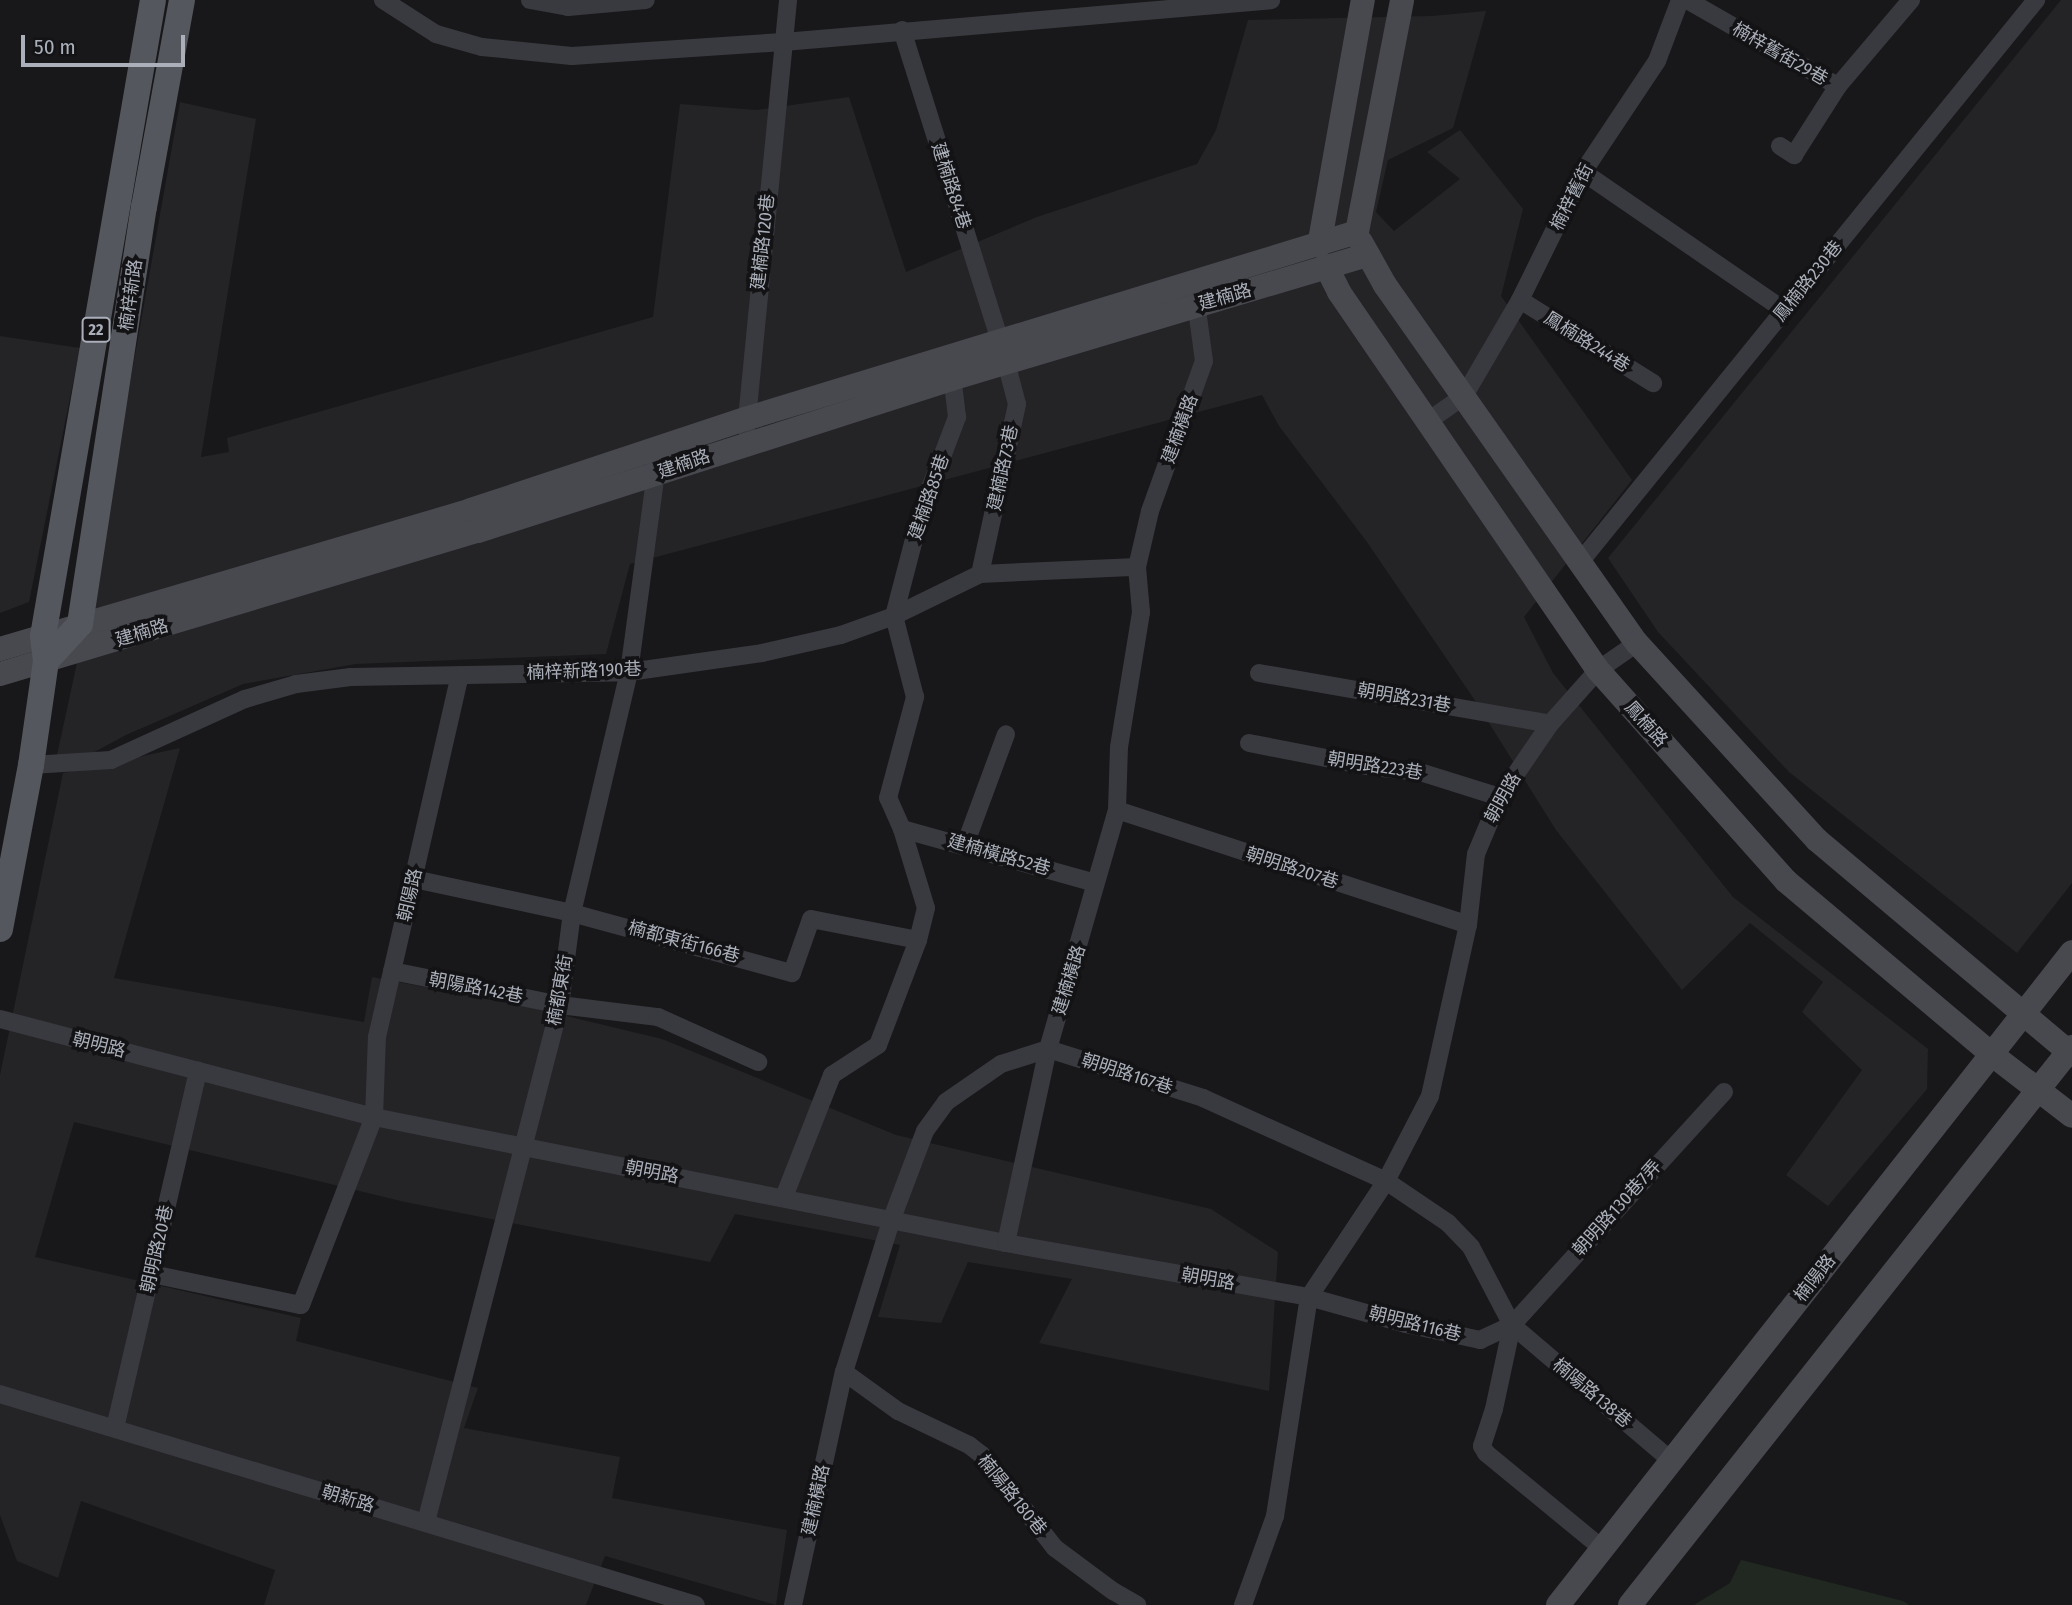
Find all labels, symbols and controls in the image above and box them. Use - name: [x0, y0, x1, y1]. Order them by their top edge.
- street label: 楠梓舊街29巷: [1728, 18, 1832, 90]
- scale bar: [24, 21, 189, 65]
- text: 50 m: [34, 34, 76, 60]
- street label: 建楠路84巷: [927, 140, 975, 232]
- street label: 楠梓舊街: [1546, 160, 1598, 234]
- street label: 建楠路120巷: [747, 193, 779, 291]
- street label: 鳳楠路230巷: [1769, 236, 1847, 326]
- street label: 楠梓新路: [115, 258, 147, 332]
- street label: 建楠路: [1196, 279, 1254, 315]
- street label: 鳳楠路244巷: [1540, 307, 1634, 377]
- road number: 22: [80, 318, 112, 342]
- street label: 建楠橫路: [1158, 391, 1202, 467]
- street label: 建楠路73巷: [983, 423, 1023, 513]
- street label: 建楠路: [655, 445, 713, 483]
- street label: 建楠路85巷: [904, 451, 954, 543]
- street label: 建楠路: [113, 615, 171, 651]
- street label: 楠梓新路190巷: [526, 658, 642, 684]
- street label: 朝明路231巷: [1356, 679, 1452, 717]
- street label: 鳳楠路: [1620, 697, 1672, 751]
- street label: 朝明路223巷: [1326, 748, 1424, 784]
- street label: 朝明路: [1480, 769, 1526, 827]
- street label: 建楠橫路52巷: [945, 830, 1053, 880]
- street label: 朝明路207巷: [1243, 843, 1341, 893]
- street label: 朝陽路: [393, 866, 427, 924]
- street label: 楠都東街166巷: [626, 917, 742, 967]
- street label: 建楠橫路: [1048, 942, 1090, 1018]
- street label: 楠都東街: [543, 953, 577, 1027]
- street label: 朝陽路142巷: [427, 968, 525, 1008]
- street label: 朝明路: [70, 1028, 128, 1062]
- street label: 朝明路167巷: [1079, 1049, 1175, 1099]
- street label: 朝明路: [623, 1156, 681, 1188]
- street label: 朝明路130巷7弄: [1568, 1156, 1666, 1260]
- street label: 朝明路20巷: [136, 1203, 178, 1295]
- street label: 楠陽路: [1790, 1250, 1840, 1306]
- street label: 朝明路: [1180, 1264, 1236, 1294]
- street label: 朝明路116巷: [1366, 1302, 1464, 1346]
- street label: 楠陽路138巷: [1548, 1354, 1636, 1432]
- street label: 楠陽路180巷: [973, 1450, 1051, 1540]
- street label: 建楠橫路: [798, 1463, 834, 1537]
- street label: 朝新路: [319, 1481, 377, 1517]

